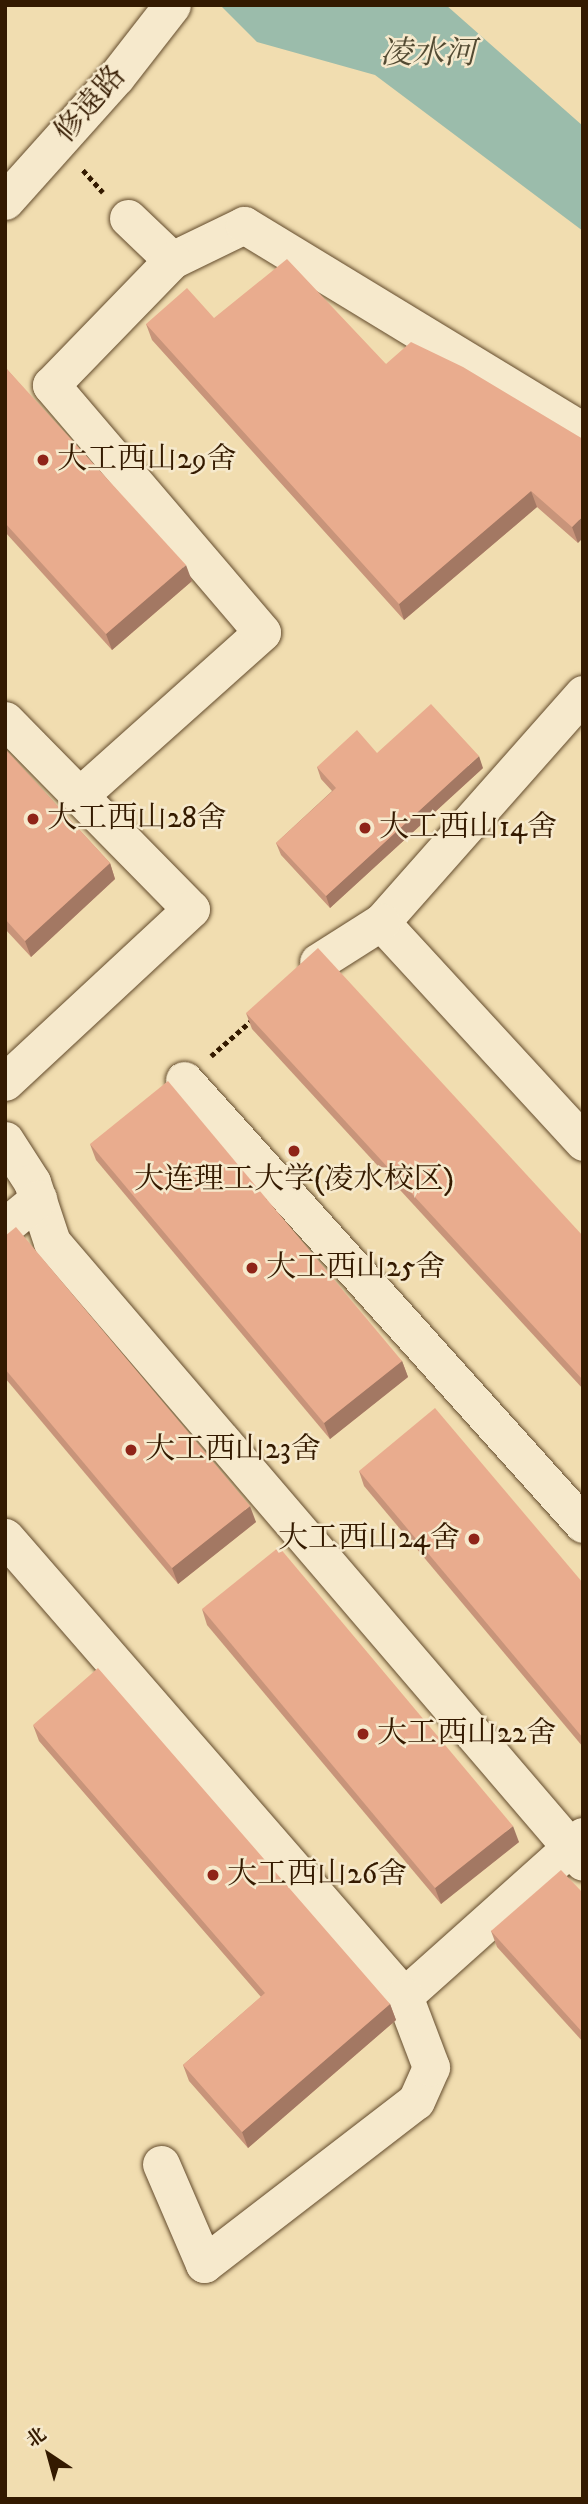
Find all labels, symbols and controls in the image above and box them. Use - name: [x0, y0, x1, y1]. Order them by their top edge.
- water label: 凌水河: [380, 35, 476, 73]
- street label: 修遠路: [48, 59, 134, 151]
- place label: 大工西山29舍: [57, 442, 237, 478]
- marker: 大工西山29舍: [35, 452, 51, 468]
- place label: 大工西山28舍: [47, 801, 227, 837]
- place label: 大工西山14舍: [379, 810, 557, 846]
- marker: 大工西山28舍: [25, 811, 41, 827]
- marker: 大工西山14舍: [357, 820, 373, 836]
- marker: 大连理工大学(凌水校区): [286, 1143, 302, 1159]
- place label: 大连理工大学(凌水校区): [134, 1162, 454, 1198]
- place label: 大工西山25舍: [266, 1250, 445, 1286]
- marker: 大工西山25舍: [244, 1260, 260, 1276]
- place label: 大工西山23舍: [145, 1432, 321, 1468]
- marker: 大工西山23舍: [123, 1442, 139, 1458]
- place label: 大工西山24舍: [278, 1521, 460, 1557]
- marker: 大工西山24舍: [466, 1531, 482, 1547]
- place label: 大工西山22舍: [377, 1716, 556, 1752]
- marker: 大工西山22舍: [355, 1726, 371, 1742]
- place label: 大工西山26舍: [227, 1857, 407, 1893]
- marker: 大工西山26舍: [205, 1867, 221, 1883]
- north arrow: [14, 2420, 84, 2490]
- text: 北: [22, 2423, 51, 2453]

